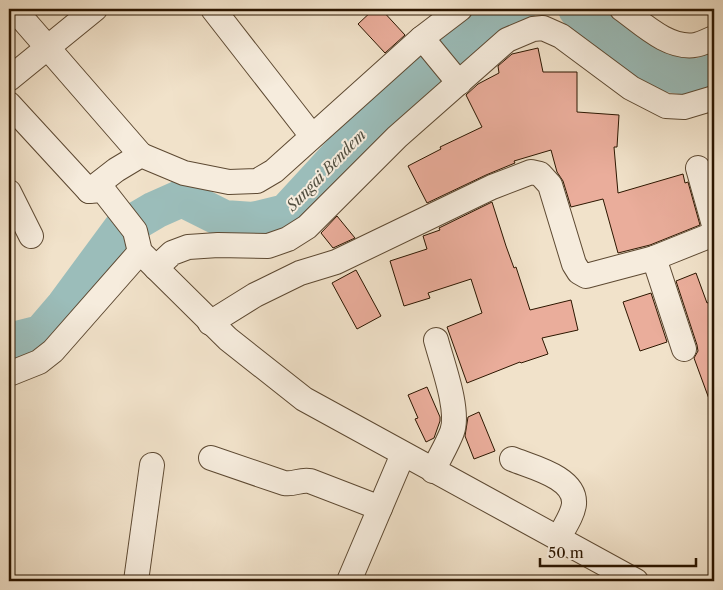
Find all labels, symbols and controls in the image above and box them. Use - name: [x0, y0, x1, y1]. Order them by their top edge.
- water label: Sungai Bendem: [282, 125, 370, 216]
- scale bar: [540, 535, 697, 567]
- text: 50 m: [548, 543, 584, 562]

